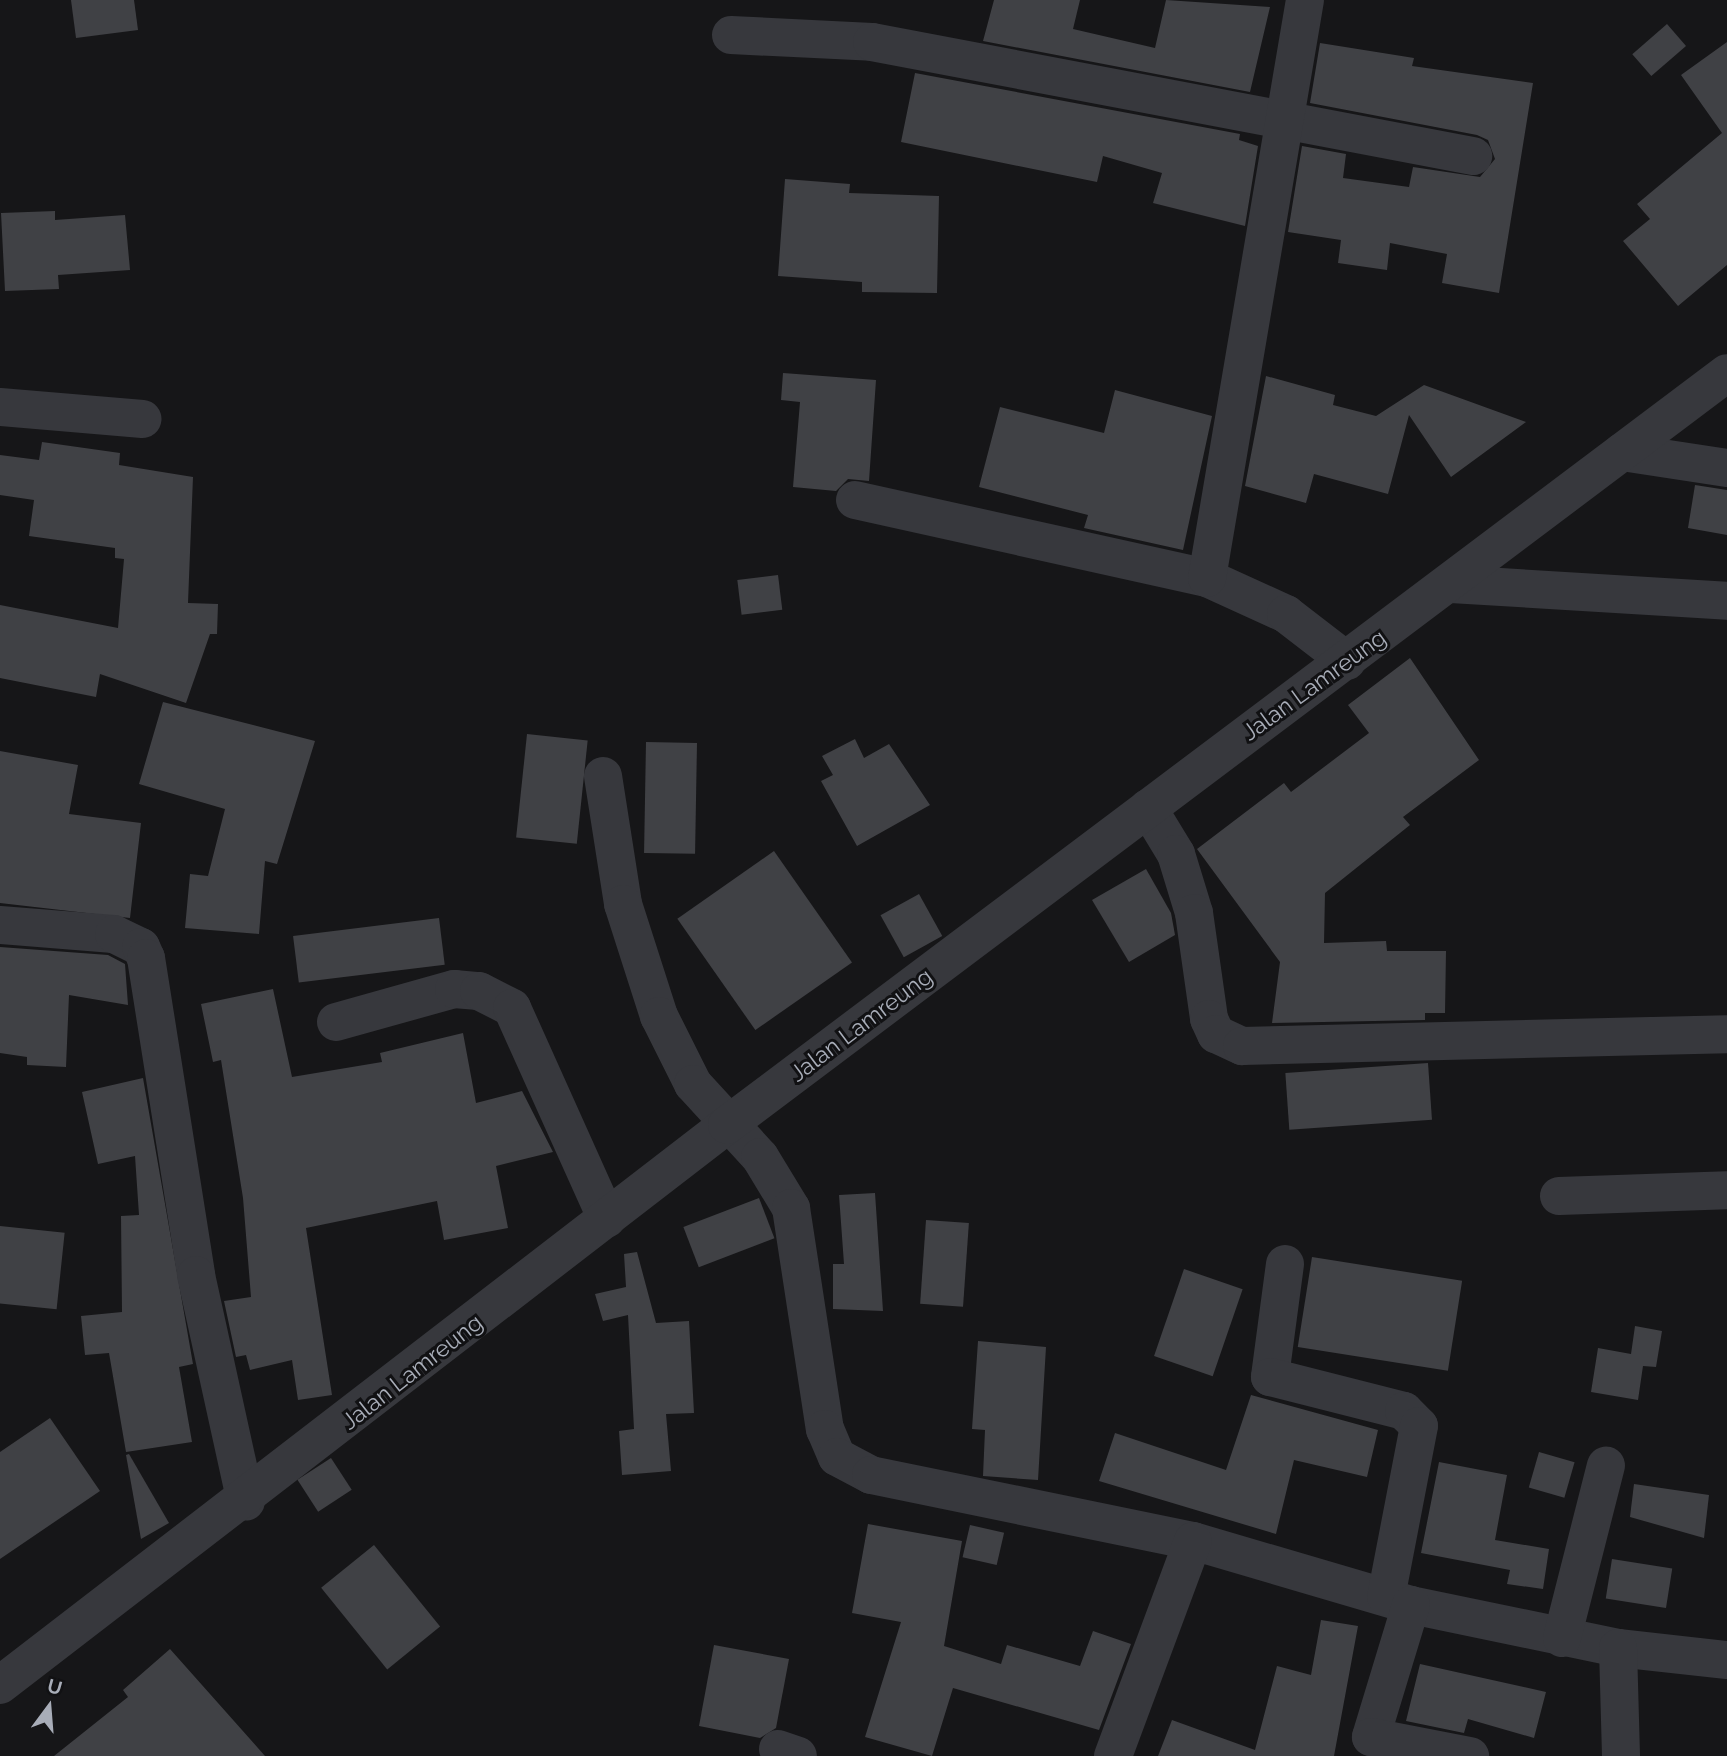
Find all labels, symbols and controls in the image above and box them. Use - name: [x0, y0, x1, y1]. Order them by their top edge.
- street label: Jalan Lamreung: [1237, 624, 1391, 746]
- street label: Jalan Lamreung: [784, 963, 938, 1087]
- street label: Jalan Lamreung: [336, 1308, 488, 1436]
- north arrow: [14, 1672, 84, 1742]
- text: U: [45, 1674, 65, 1699]

